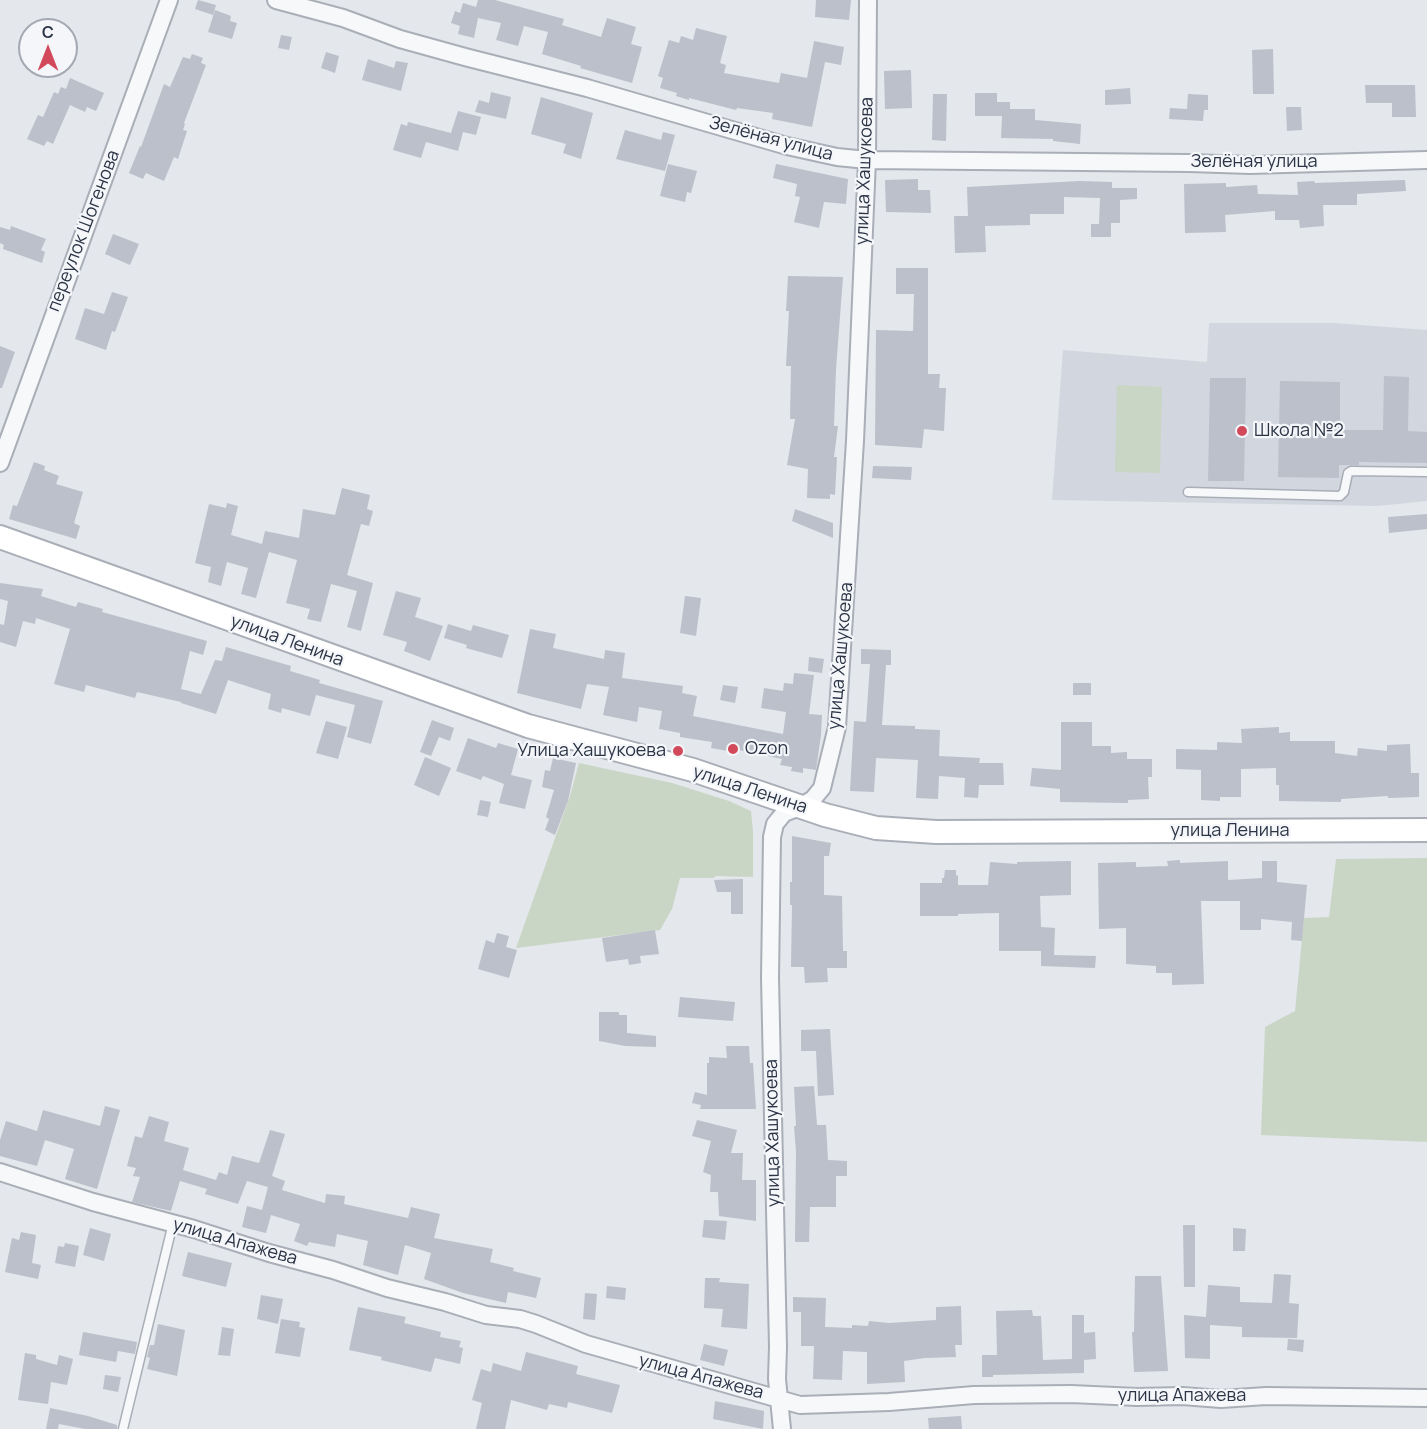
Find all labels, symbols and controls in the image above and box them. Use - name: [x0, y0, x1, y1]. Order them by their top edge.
- north arrow: [18, 18, 78, 78]
- text: С: [42, 21, 54, 43]
- street label: улица Хашукоева: [852, 97, 878, 245]
- street label: Зелёная улица: [707, 112, 835, 166]
- street label: переулок Шогенова: [43, 147, 125, 315]
- street label: Зелёная улица: [1190, 151, 1318, 173]
- place label: Школа №2: [1254, 420, 1344, 442]
- marker: Школа №2: [1235, 424, 1249, 438]
- street label: улица Хашукоева: [824, 581, 858, 731]
- street label: улица Ленина: [227, 610, 347, 672]
- place label: Ozon: [745, 738, 788, 760]
- place label: Улица Хашукоева: [517, 740, 666, 762]
- marker: Ozon: [726, 742, 740, 756]
- marker: Улица Хашукоева: [671, 744, 685, 758]
- street label: улица Ленина: [690, 761, 810, 819]
- street label: улица Ленина: [1170, 820, 1290, 842]
- street label: улица Хашукоева: [761, 1059, 785, 1207]
- street label: улица Апажева: [170, 1214, 300, 1270]
- street label: улица Апажева: [636, 1350, 766, 1404]
- street label: улица Апажева: [1118, 1385, 1246, 1407]

